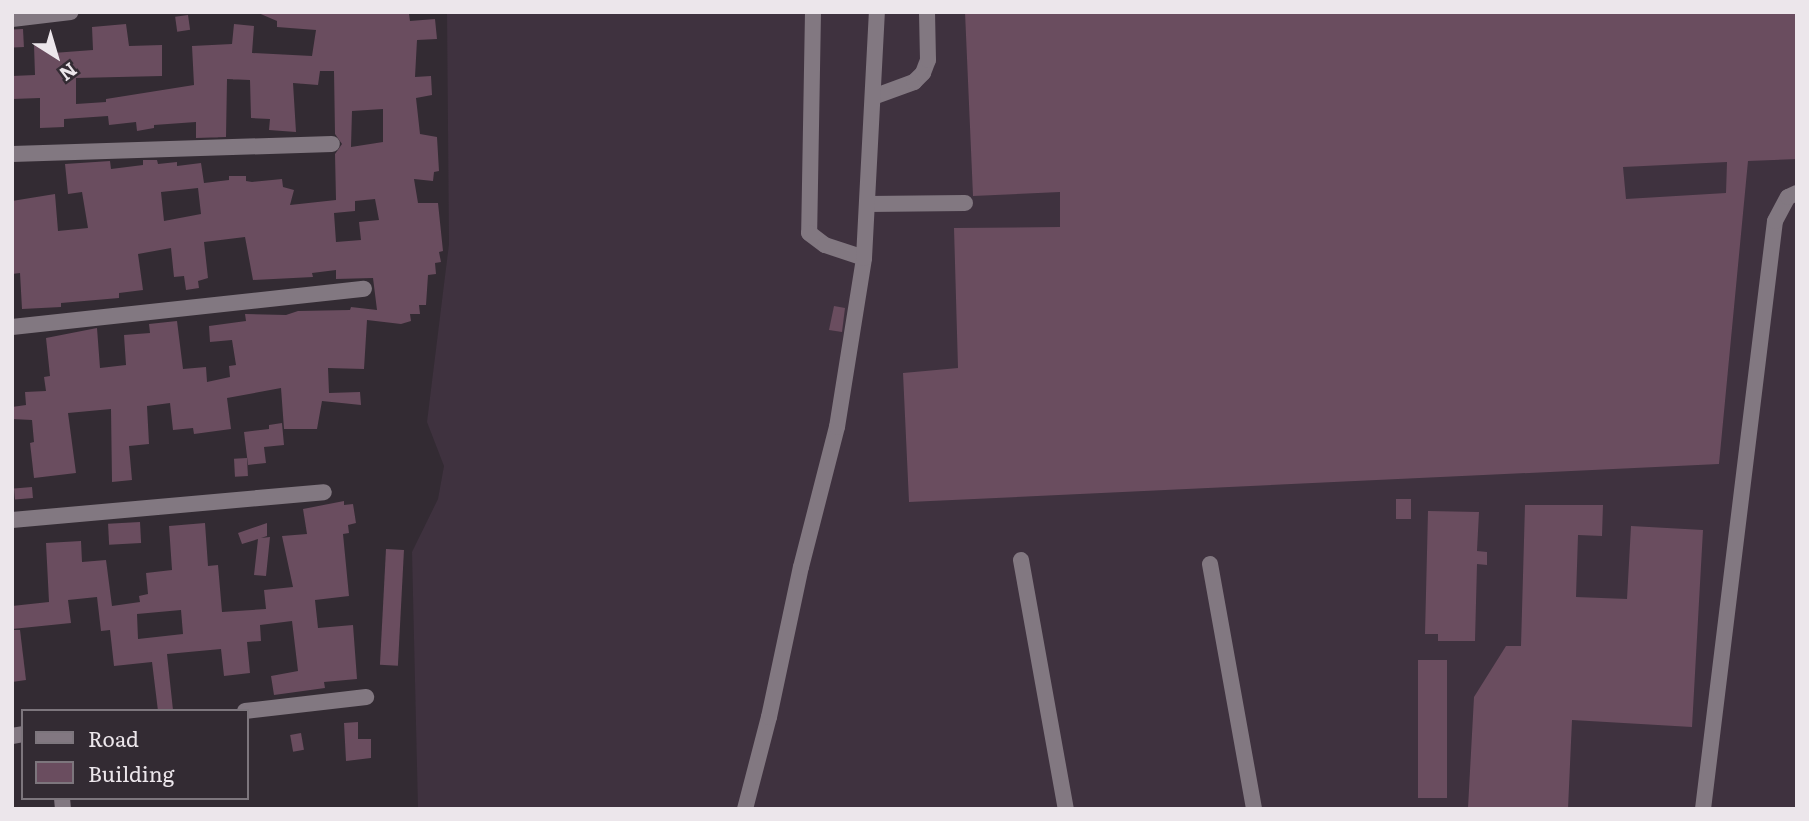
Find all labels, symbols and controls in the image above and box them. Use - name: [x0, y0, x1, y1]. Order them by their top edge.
- north arrow: [21, 21, 91, 91]
- text: N: [54, 57, 83, 89]
- legend: [21, 709, 248, 800]
- text: Road: [88, 722, 139, 753]
- text: Building: [88, 757, 174, 788]

